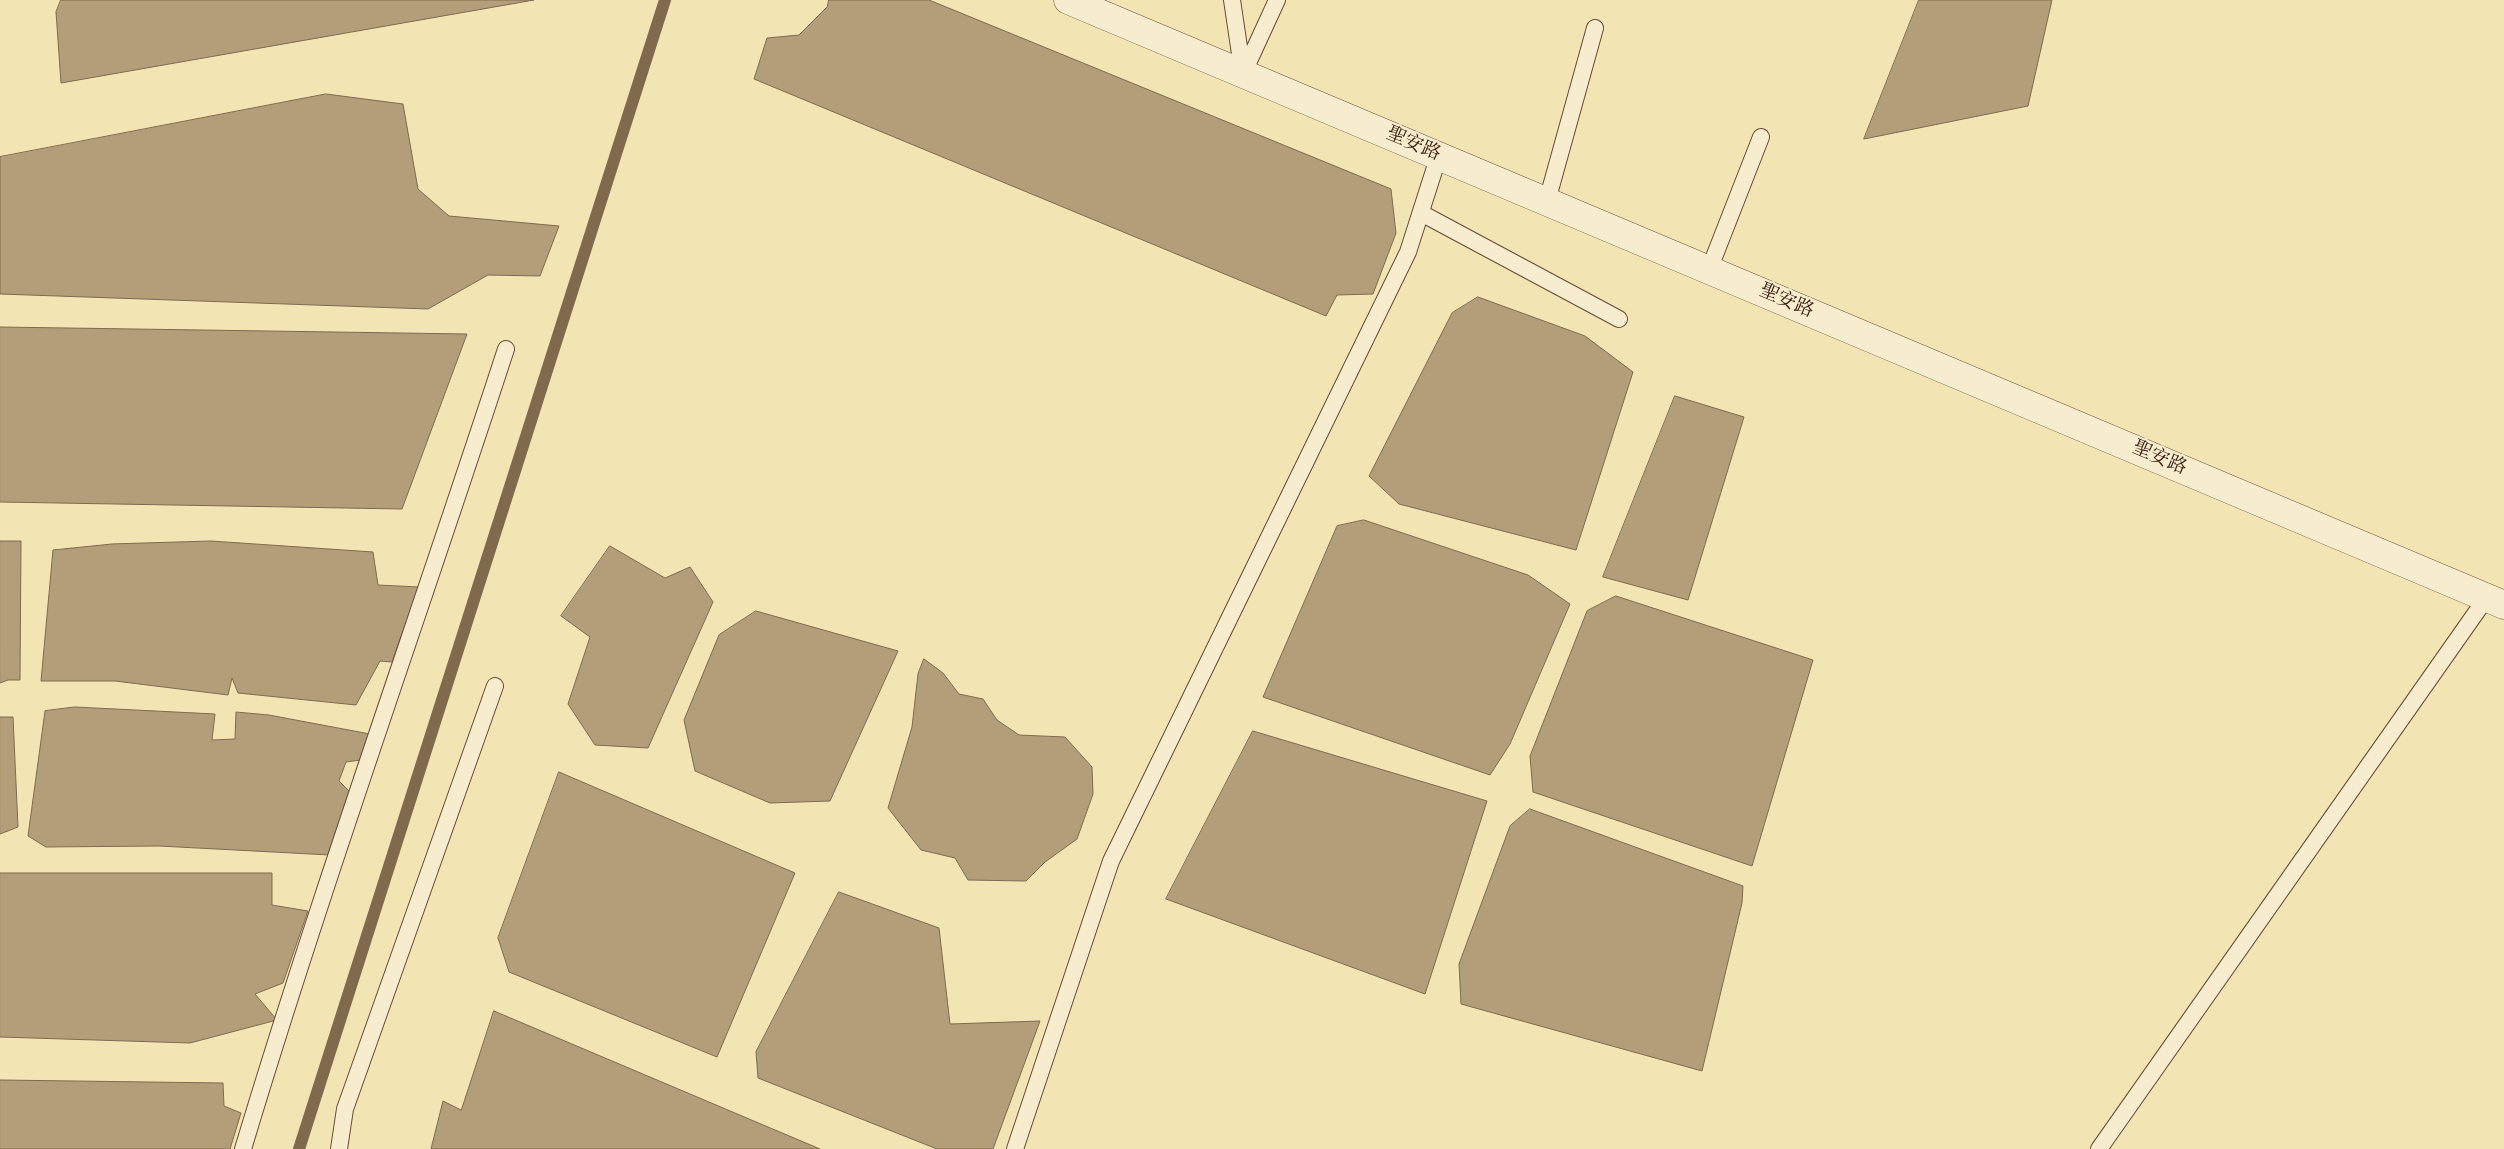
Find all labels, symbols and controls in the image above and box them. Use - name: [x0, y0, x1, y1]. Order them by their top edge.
- street label: 聖安路: [1382, 123, 1444, 167]
- street label: 聖安路: [1755, 280, 1817, 324]
- street label: 聖安路: [2128, 437, 2190, 481]

